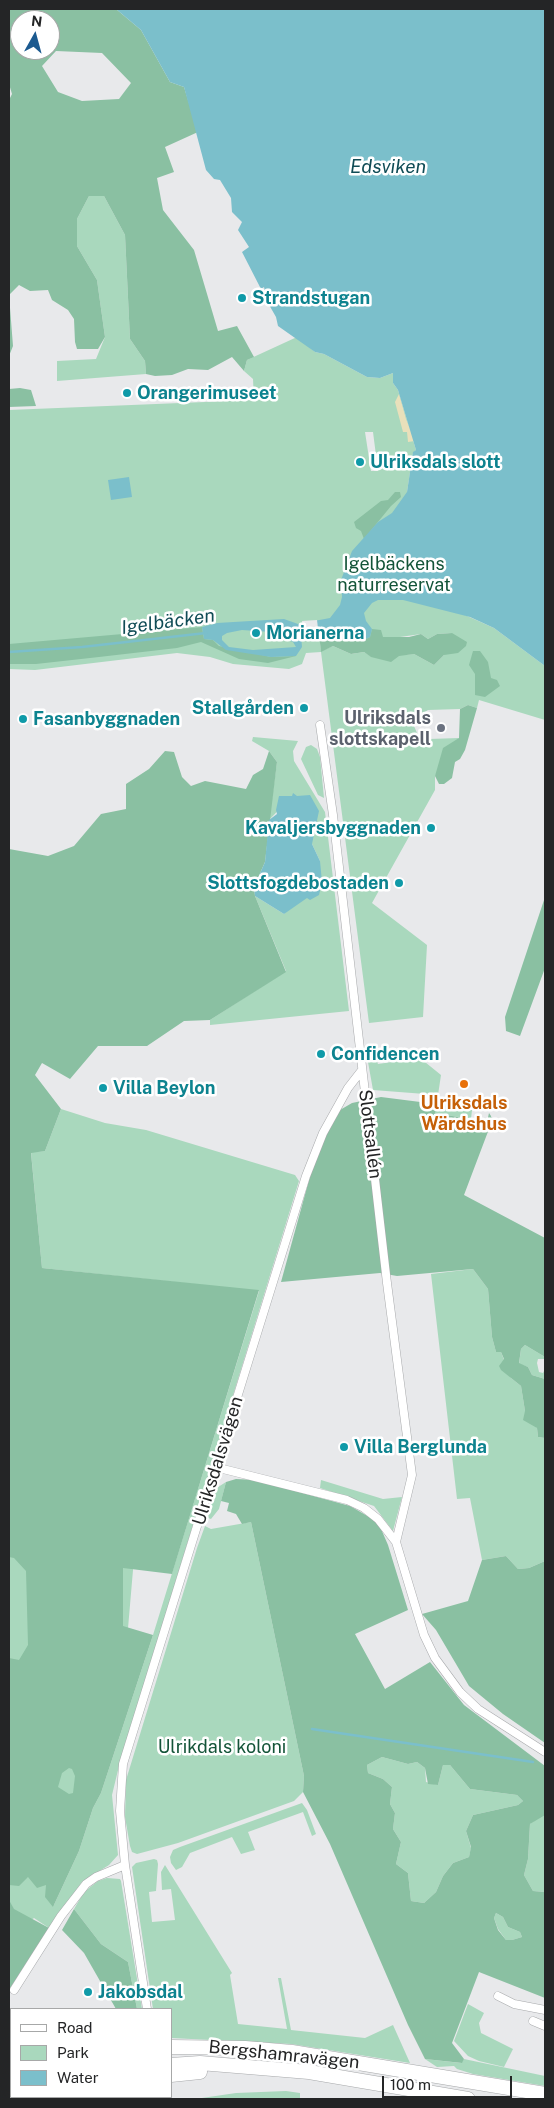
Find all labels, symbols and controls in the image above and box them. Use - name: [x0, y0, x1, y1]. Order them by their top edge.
- north arrow: [10, 10, 60, 60]
- text: N: [30, 12, 43, 30]
- water label: Edsviken: [350, 156, 426, 178]
- place label: Strandstugan: [252, 287, 370, 309]
- marker: Strandstugan: [236, 292, 248, 304]
- place label: Orangerimuseet: [137, 382, 277, 404]
- marker: Orangerimuseet: [121, 387, 133, 399]
- place label: Ulriksdals slott: [370, 451, 500, 473]
- marker: Ulriksdals slott: [354, 456, 366, 468]
- park label: Igelbäckens naturreservat: [337, 553, 451, 596]
- water label: Igelbäcken: [120, 604, 216, 640]
- place label: Morianerna: [266, 622, 364, 644]
- marker: Morianerna: [250, 627, 262, 639]
- place label: Stallgården: [192, 697, 294, 719]
- marker: Stallgården: [298, 702, 310, 714]
- place label: Ulriksdals slottskapell: [329, 707, 431, 750]
- place label: Fasanbyggnaden: [33, 708, 180, 730]
- marker: Fasanbyggnaden: [17, 713, 29, 725]
- marker: Ulriksdals slottskapell: [435, 722, 447, 734]
- place label: Kavaljersbyggnaden: [245, 817, 421, 839]
- marker: Kavaljersbyggnaden: [425, 822, 437, 834]
- place label: Slottsfogdebostaden: [207, 872, 389, 894]
- marker: Slottsfogdebostaden: [393, 877, 405, 889]
- place label: Confidencen: [331, 1043, 439, 1065]
- marker: Confidencen: [315, 1048, 327, 1060]
- place label: Villa Beylon: [113, 1077, 215, 1099]
- marker: Ulriksdals Wärdshus: [458, 1078, 470, 1090]
- marker: Villa Beylon: [97, 1082, 109, 1094]
- street label: Slottsallén: [354, 1088, 386, 1180]
- place label: Ulriksdals Wärdshus: [420, 1092, 508, 1134]
- street label: Ulriksdalsvägen: [188, 1394, 248, 1528]
- place label: Villa Berglunda: [354, 1436, 487, 1458]
- marker: Villa Berglunda: [338, 1441, 350, 1453]
- park label: Ulrikdals koloni: [158, 1736, 286, 1758]
- place label: Jakobsdal: [98, 1981, 183, 2003]
- marker: Jakobsdal: [82, 1986, 94, 1998]
- legend: [10, 2008, 172, 2098]
- text: Road: [57, 2019, 93, 2036]
- street label: Bergshamravägen: [207, 2036, 361, 2074]
- text: Park: [57, 2044, 89, 2061]
- scale bar: [384, 2066, 514, 2098]
- text: Water: [57, 2069, 99, 2086]
- text: 100 m: [390, 2076, 431, 2093]

